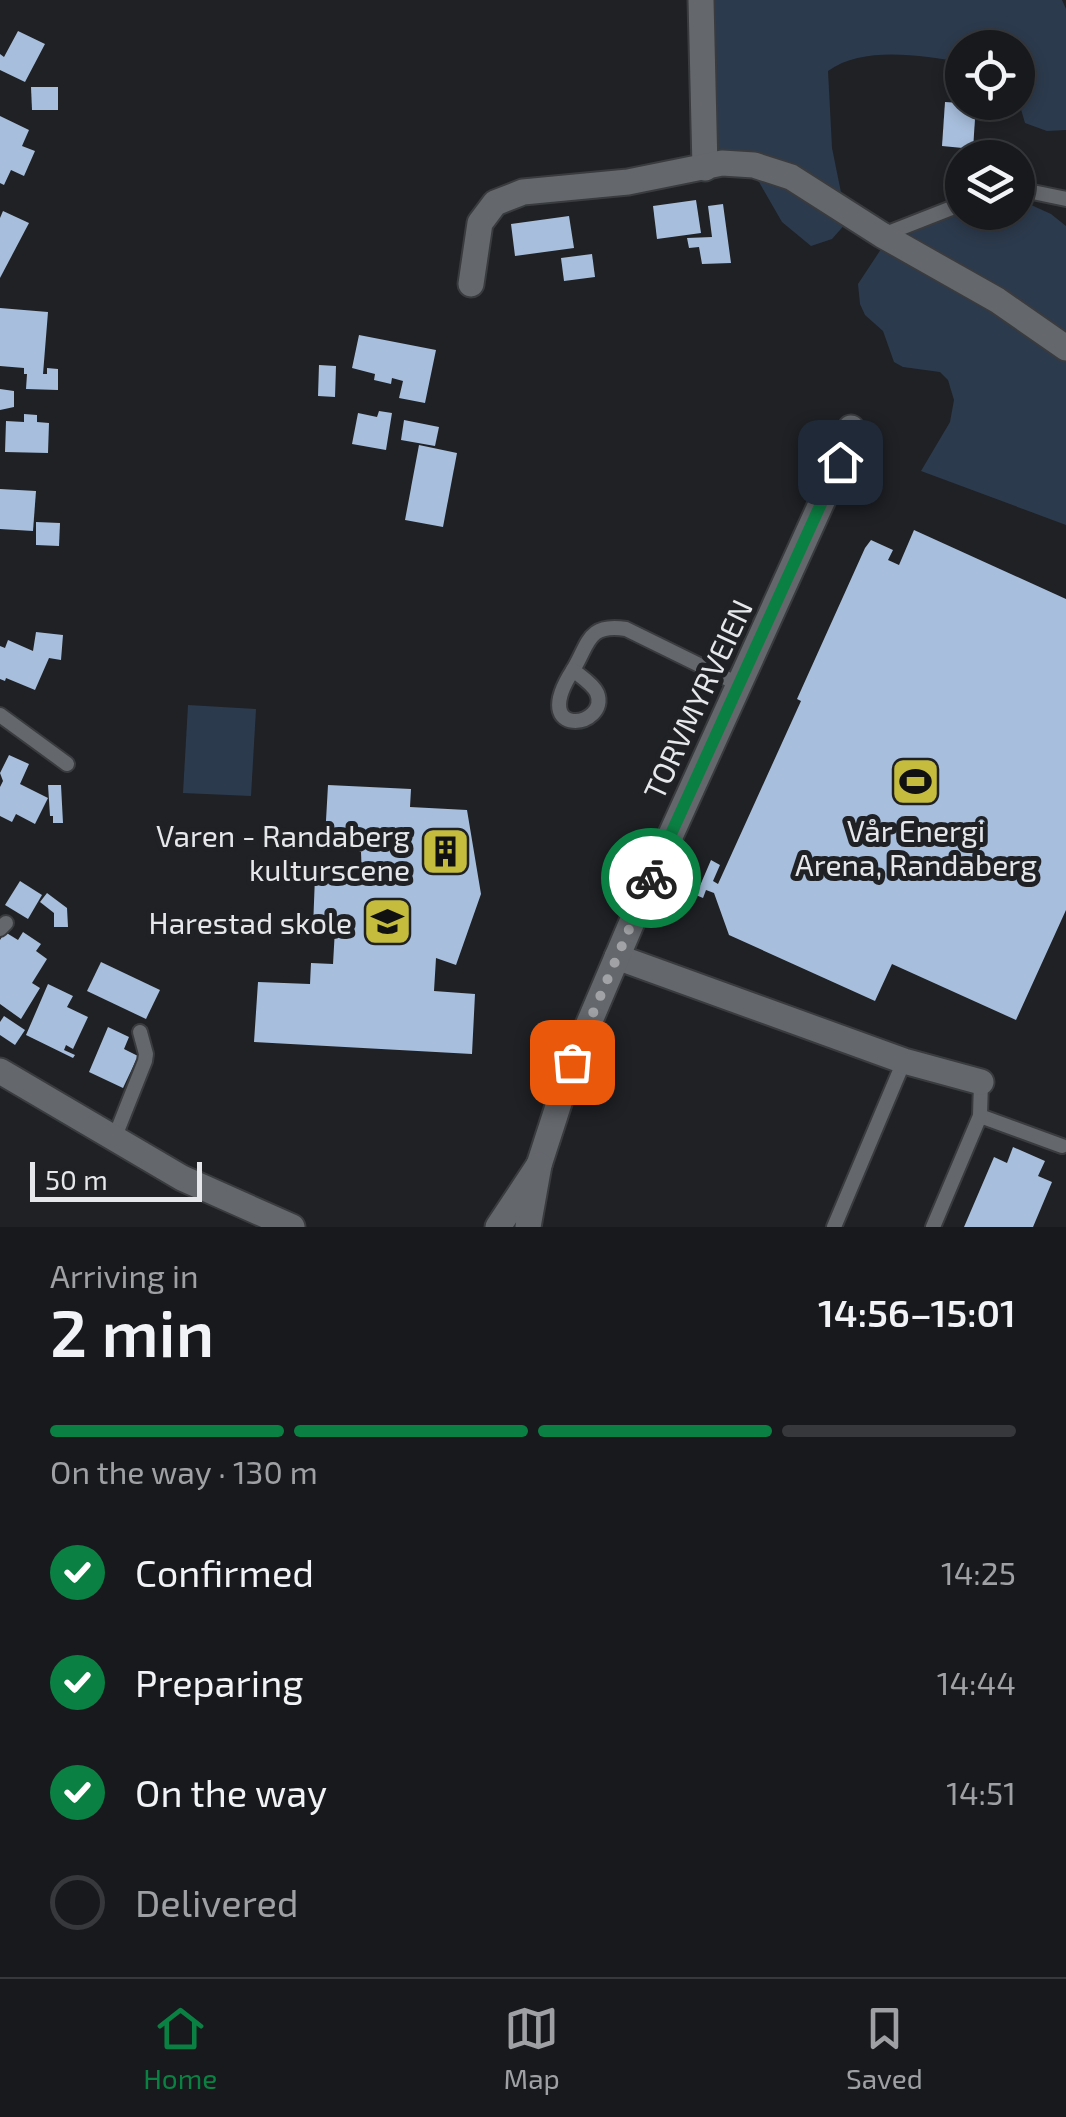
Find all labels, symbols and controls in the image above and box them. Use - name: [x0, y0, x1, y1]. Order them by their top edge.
- map controls: [945, 30, 1035, 230]
- button: locate: [945, 30, 1035, 120]
- button: layers: [945, 140, 1035, 230]
- pin: [798, 420, 883, 505]
- icon: home: [813, 435, 868, 490]
- street label: TORVMYRVEIEN: [635, 593, 759, 805]
- sports icon: Vår Energi Arena, Randaberg: [890, 755, 942, 807]
- place label: Vår Energi Arena, Randaberg: [795, 812, 1037, 882]
- place label: Varen - Randaberg kulturscene: [156, 817, 410, 887]
- building icon: Varen - Randaberg kulturscene: [419, 826, 471, 878]
- courier: [601, 828, 701, 928]
- icon: bike: [624, 851, 679, 906]
- school or university icon: Harestad skole: [361, 896, 413, 948]
- place label: Harestad skole: [149, 904, 352, 940]
- pin: [530, 1020, 615, 1105]
- icon: bag: [545, 1035, 600, 1090]
- scale bar: [30, 1157, 202, 1202]
- text: 50 m: [45, 1162, 108, 1196]
- text: Arriving in: [50, 1256, 199, 1294]
- text: 14:56–15:01: [818, 1289, 1016, 1335]
- text: 2 min: [50, 1292, 214, 1370]
- text: On the way · 130 m: [50, 1452, 318, 1490]
- icon: check: [50, 1545, 105, 1600]
- text: Confirmed: [135, 1549, 314, 1595]
- text: 14:25: [941, 1553, 1016, 1591]
- icon: check: [50, 1655, 105, 1710]
- text: Preparing: [135, 1659, 303, 1705]
- text: 14:44: [937, 1663, 1016, 1701]
- icon: check: [50, 1765, 105, 1820]
- text: On the way: [135, 1769, 327, 1815]
- text: 14:51: [946, 1773, 1016, 1811]
- text: Delivered: [135, 1879, 299, 1925]
- tab: Home: [143, 2001, 217, 2095]
- tab: Map: [504, 2001, 560, 2095]
- tab: Saved: [846, 2001, 923, 2095]

